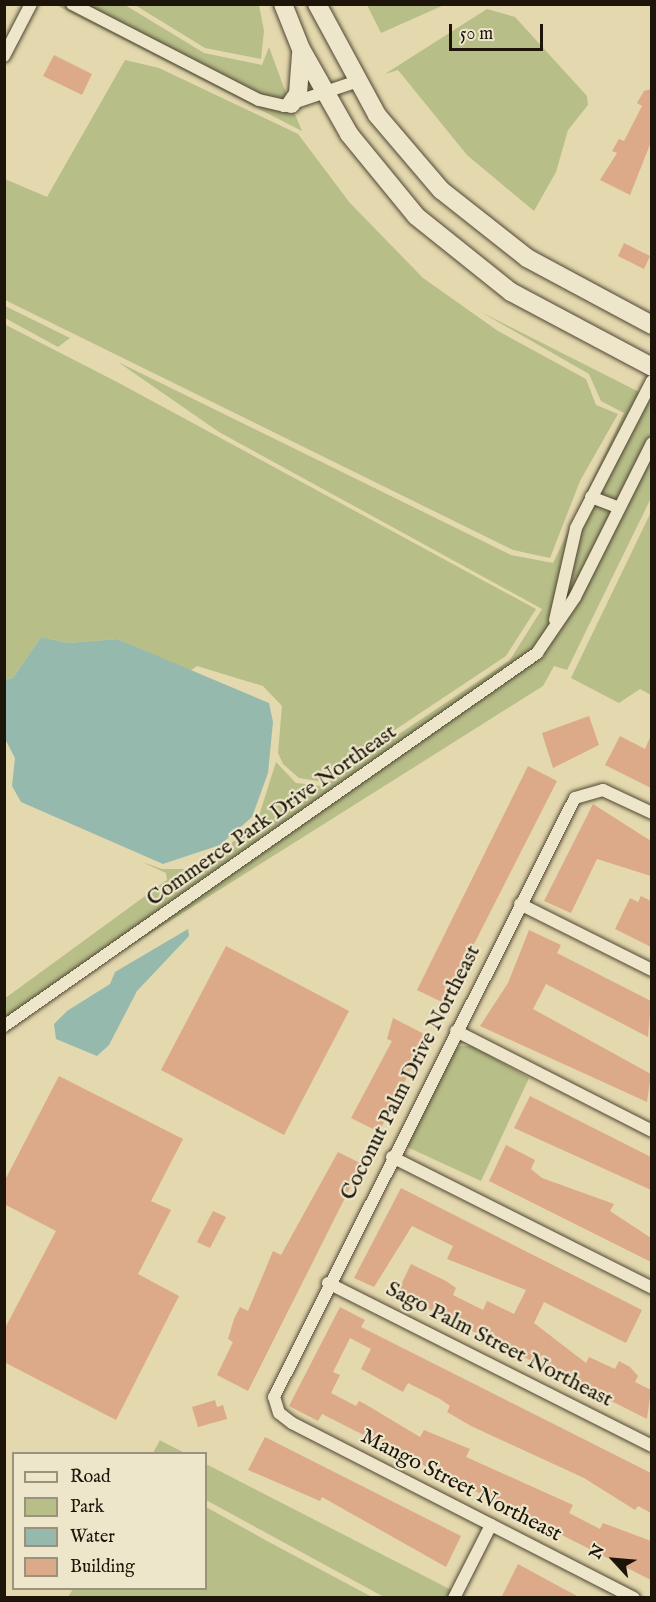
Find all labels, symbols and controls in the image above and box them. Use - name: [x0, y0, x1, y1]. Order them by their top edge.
- scale bar: [452, 12, 546, 50]
- text: 50 m: [460, 23, 493, 46]
- street label: Commerce Park Drive Northeast: [142, 719, 402, 913]
- street label: Coconut Palm Drive Northeast: [335, 941, 487, 1205]
- street label: Sago Palm Street Northeast: [381, 1276, 617, 1414]
- street label: Mango Street Northeast: [356, 1424, 566, 1548]
- legend: [12, 1452, 207, 1590]
- text: Road: [70, 1466, 111, 1489]
- text: Park: [70, 1496, 104, 1519]
- text: Water: [70, 1526, 115, 1549]
- north arrow: [584, 1530, 644, 1590]
- text: N: [586, 1542, 610, 1563]
- text: Building: [70, 1556, 135, 1579]

